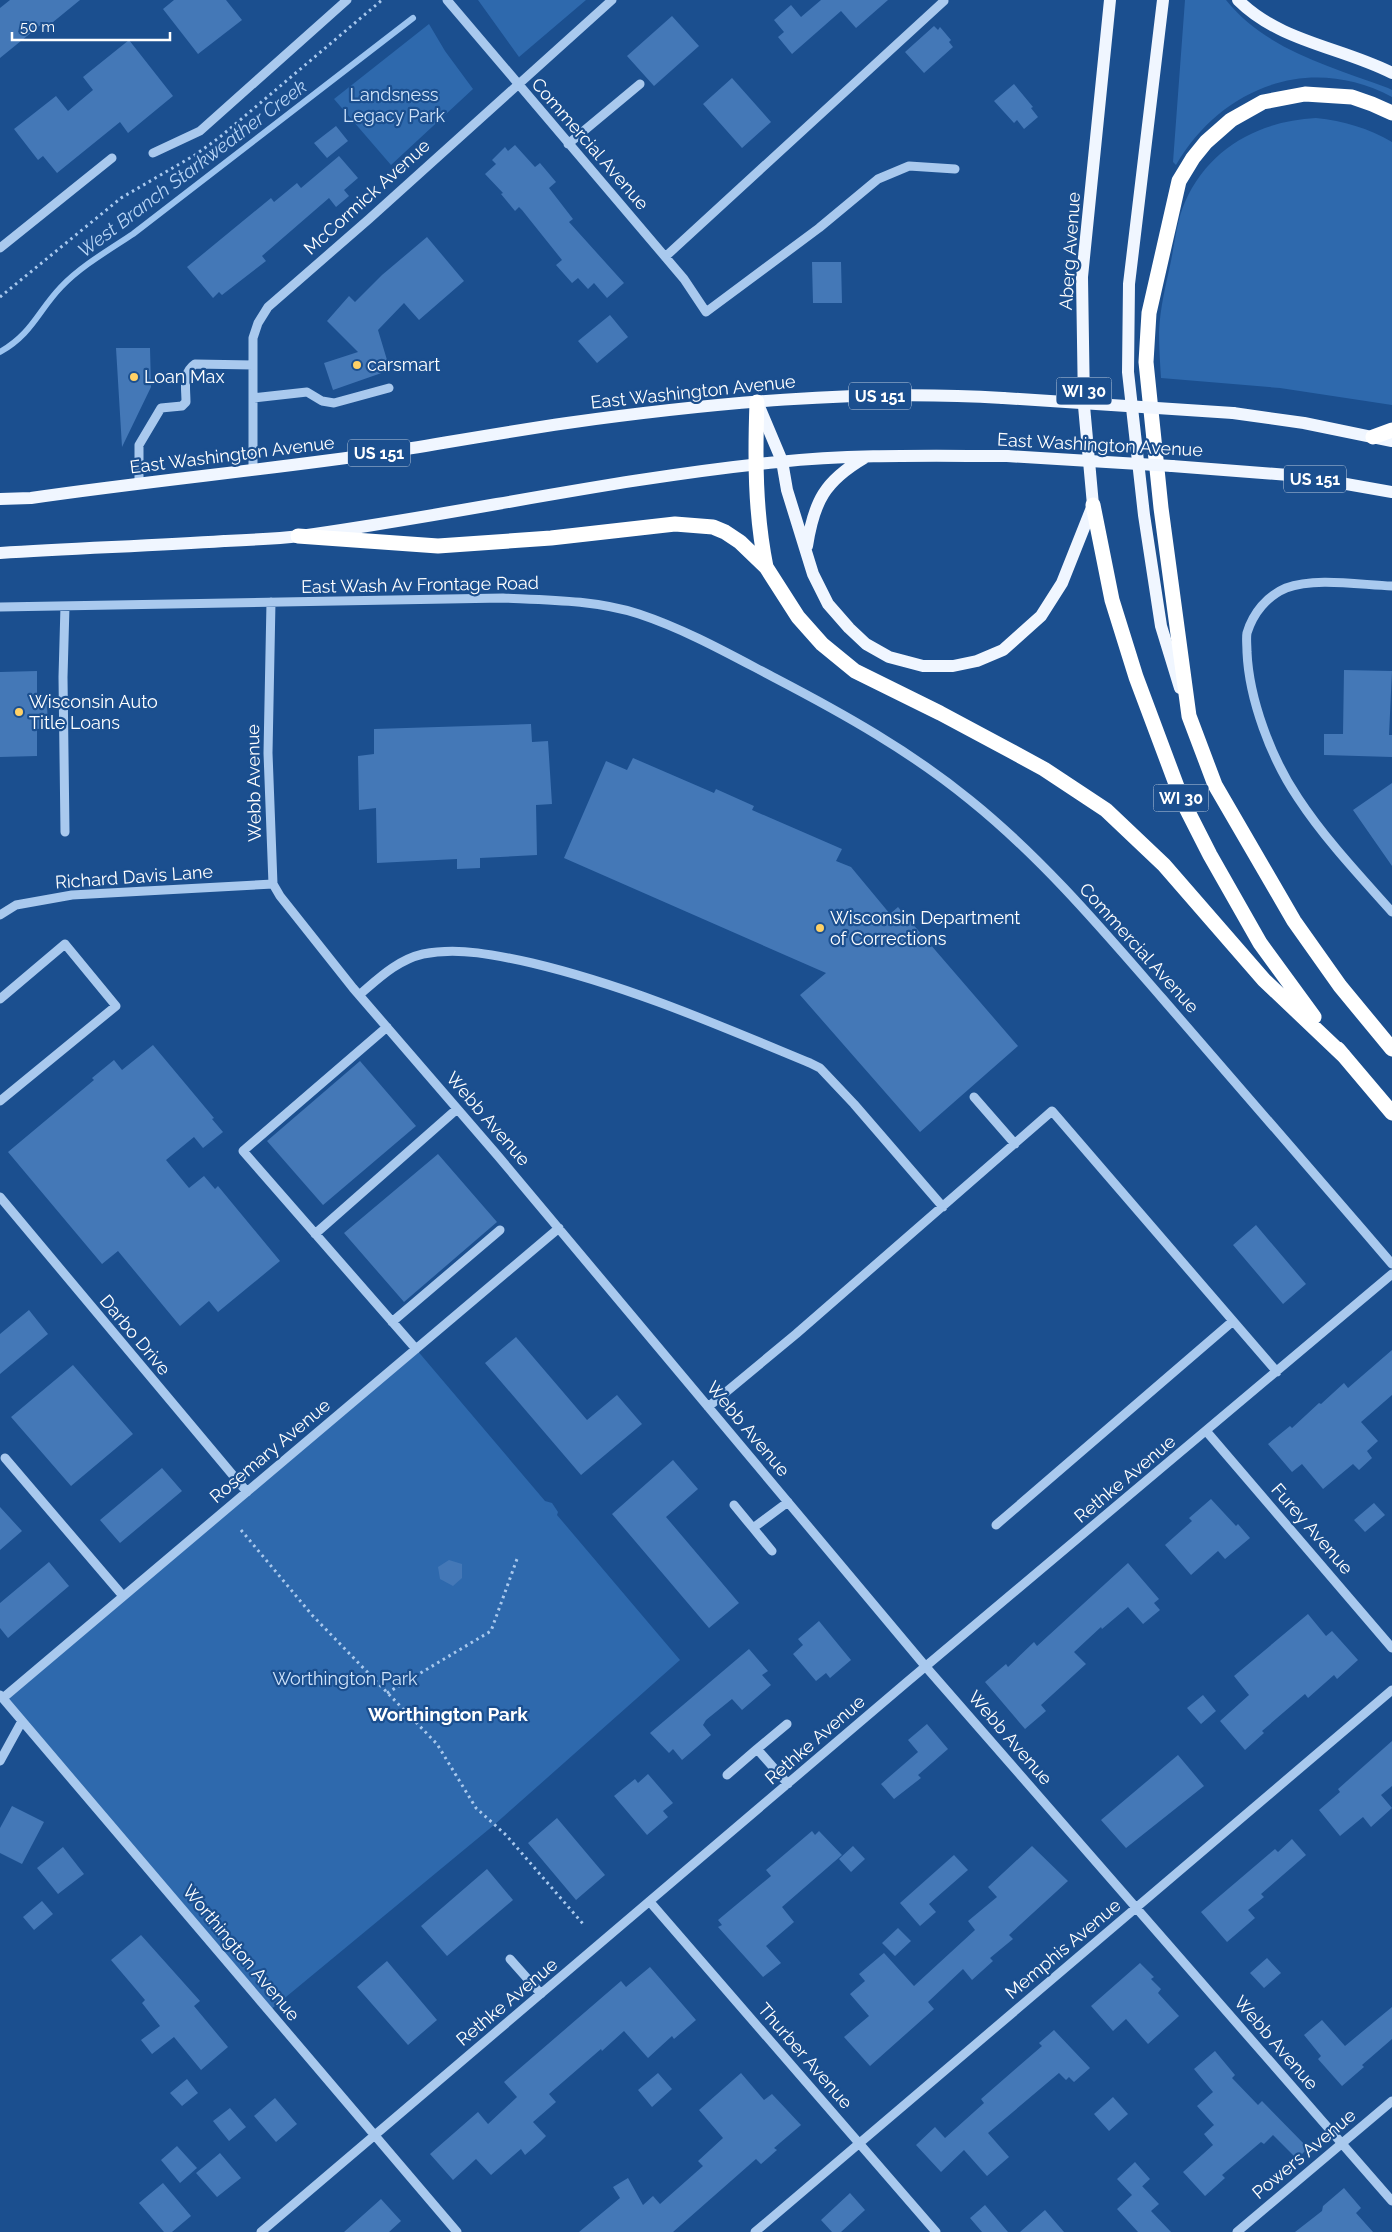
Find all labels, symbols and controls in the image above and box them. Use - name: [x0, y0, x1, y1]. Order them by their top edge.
- scale bar: [12, 10, 170, 42]
- text: 50 m: [20, 18, 55, 36]
- street label: Commercial Avenue: [527, 73, 654, 214]
- water label: West Branch Starkweather Creek: [73, 75, 311, 261]
- park label: Landsness Legacy Park: [343, 84, 446, 126]
- street label: McCormick Avenue: [299, 134, 434, 259]
- street label: Aberg Avenue: [1055, 191, 1084, 311]
- place label: carsmart: [367, 354, 440, 375]
- marker: carsmart: [351, 359, 363, 371]
- place label: Loan Max: [144, 366, 224, 387]
- street label: East Washington Avenue: [589, 370, 797, 413]
- marker: Loan Max: [128, 371, 140, 383]
- road number: WI 30: [1056, 378, 1112, 404]
- road number: US 151: [849, 382, 911, 410]
- street label: East Washington Avenue: [997, 429, 1204, 460]
- street label: East Washington Avenue: [128, 431, 336, 477]
- road number: US 151: [348, 439, 410, 466]
- road number: US 151: [1284, 466, 1346, 492]
- street label: East Wash Av Frontage Road: [301, 572, 539, 597]
- place label: Wisconsin Auto Title Loans: [29, 691, 158, 733]
- marker: Wisconsin Auto Title Loans: [13, 706, 25, 718]
- street label: Webb Avenue: [242, 724, 265, 842]
- road number: WI 30: [1154, 784, 1208, 811]
- street label: Richard Davis Lane: [54, 860, 214, 892]
- street label: Commercial Avenue: [1075, 878, 1204, 1017]
- place label: Wisconsin Department of Corrections: [830, 907, 1020, 949]
- marker: Wisconsin Department of Corrections: [814, 922, 826, 934]
- street label: Webb Avenue: [442, 1067, 535, 1170]
- street label: Darbo Drive: [96, 1290, 175, 1379]
- street label: Webb Avenue: [703, 1377, 794, 1481]
- street label: Rosemary Avenue: [205, 1394, 334, 1507]
- street label: Rethke Avenue: [1070, 1430, 1180, 1527]
- street label: Furey Avenue: [1267, 1479, 1358, 1579]
- park label: Worthington Park: [272, 1668, 418, 1689]
- street label: Webb Avenue: [964, 1686, 1057, 1789]
- street label: Rethke Avenue: [761, 1690, 869, 1789]
- district label: Worthington Park: [368, 1703, 528, 1725]
- street label: Worthington Avenue: [178, 1880, 305, 2025]
- street label: Memphis Avenue: [1001, 1894, 1125, 2003]
- street label: Rethke Avenue: [452, 1953, 562, 2050]
- street label: Webb Avenue: [1230, 1991, 1323, 2094]
- street label: Thurber Avenue: [754, 1999, 857, 2113]
- street label: Powers Avenue: [1248, 2104, 1360, 2203]

